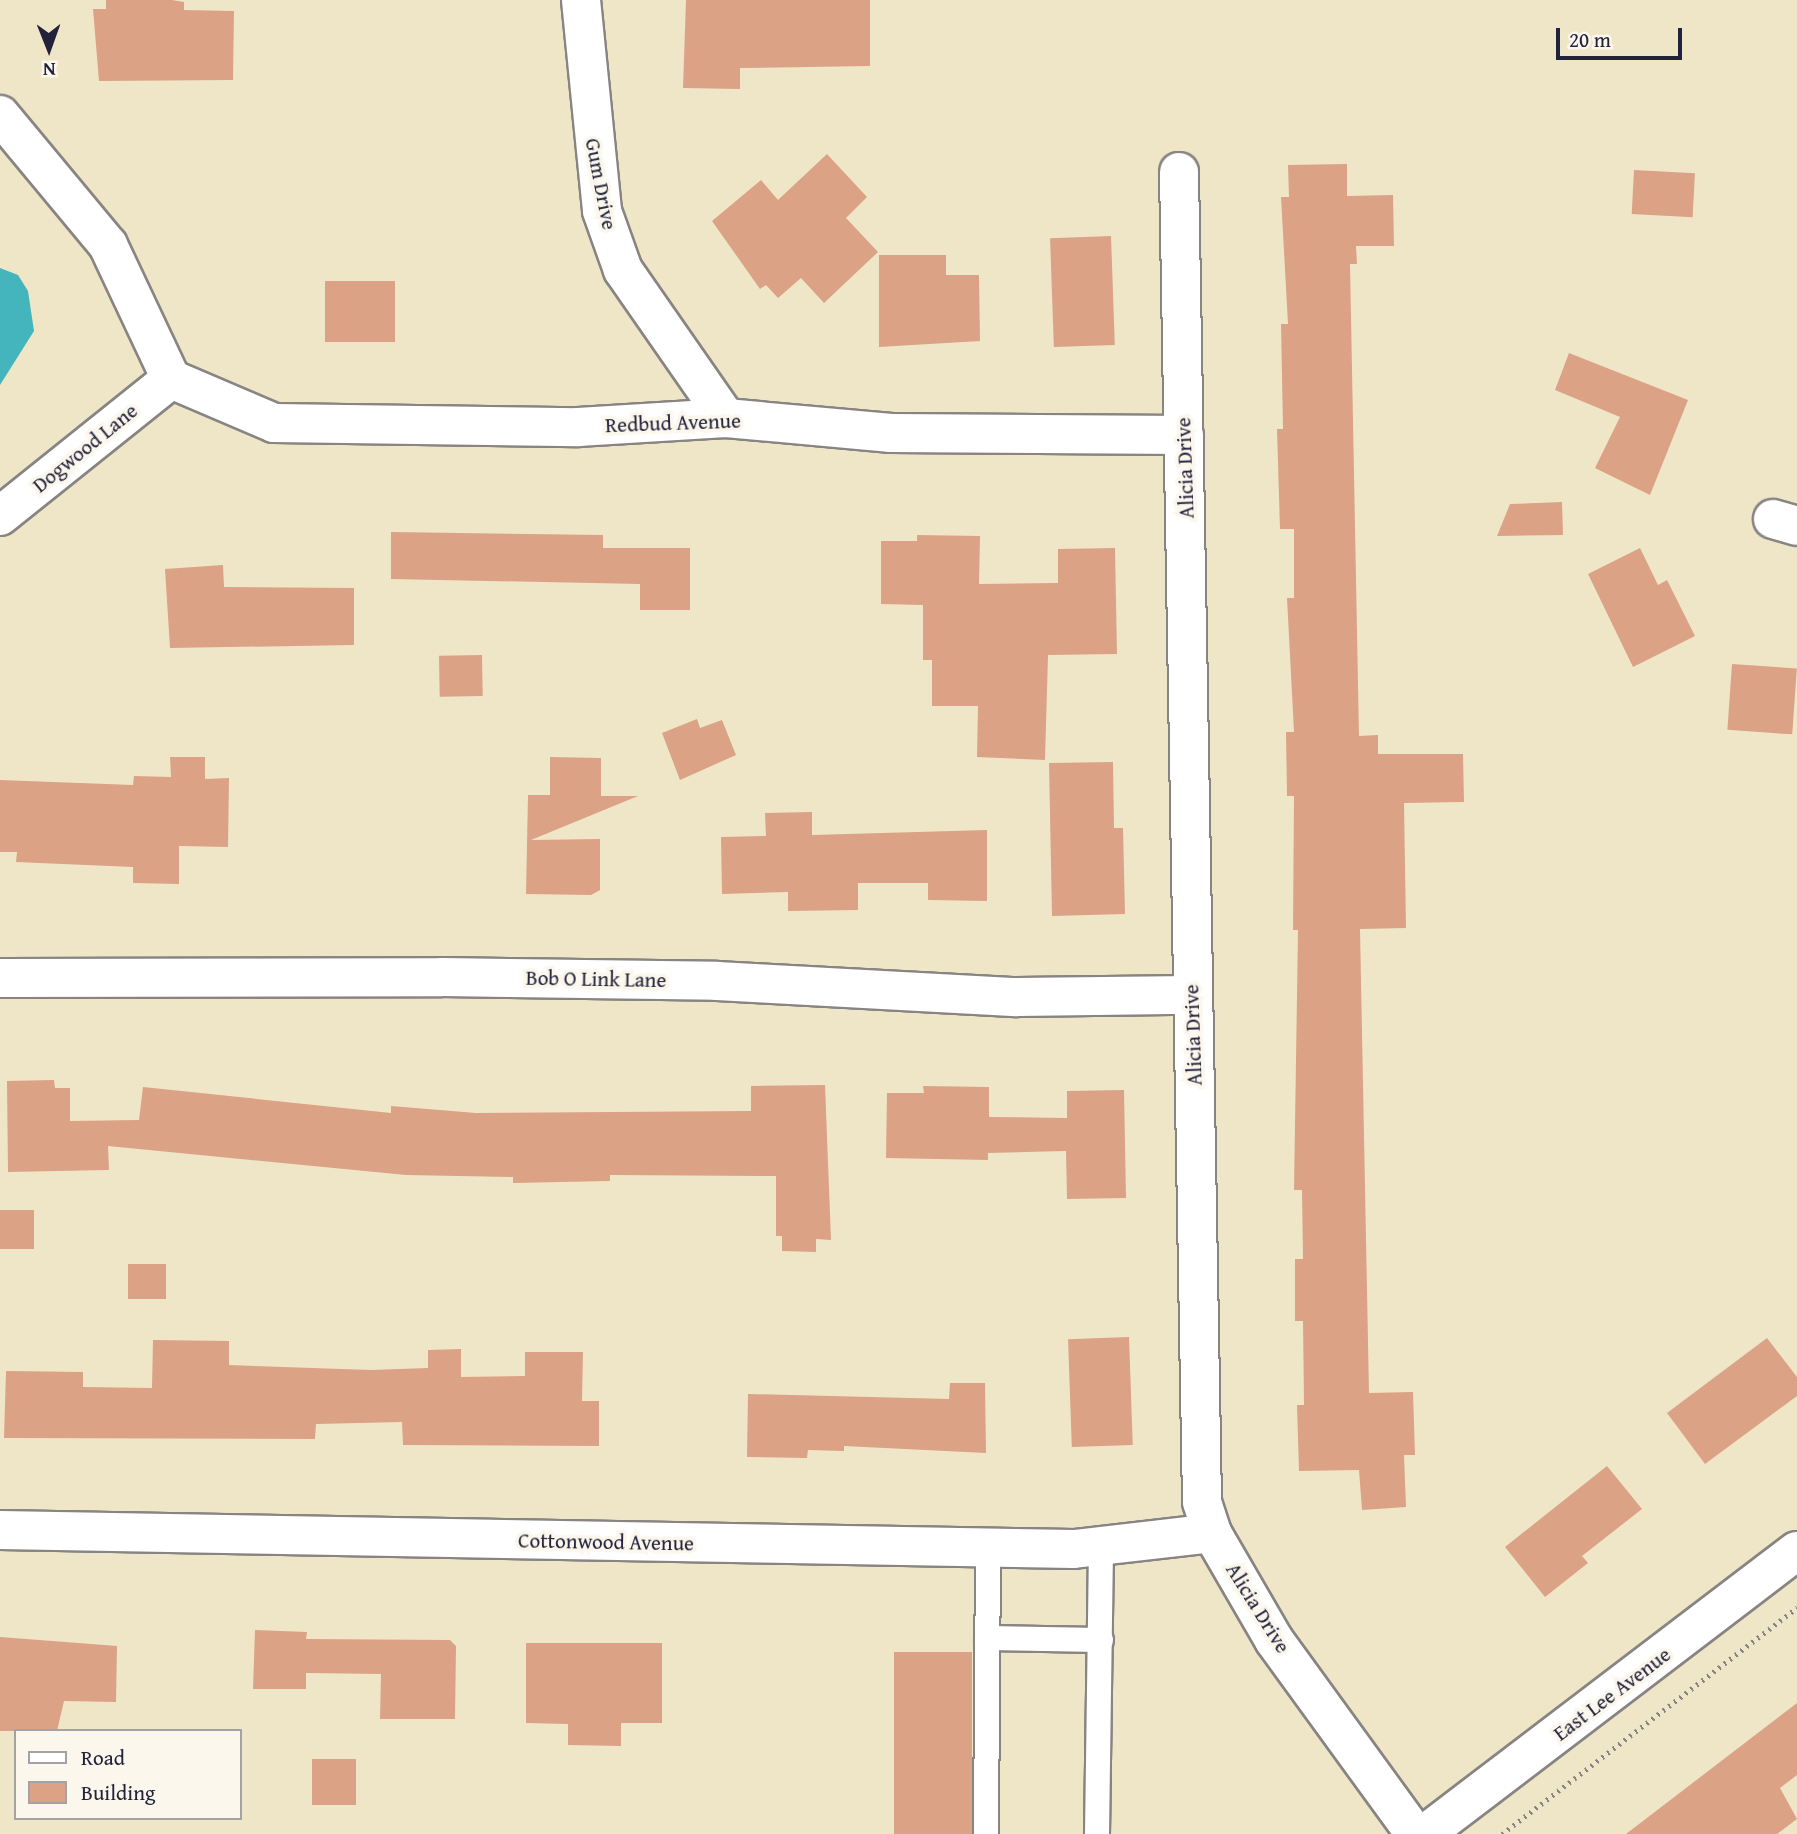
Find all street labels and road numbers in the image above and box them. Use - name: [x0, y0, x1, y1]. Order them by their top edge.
- street label: Gum Drive: [580, 136, 622, 232]
- street label: Dogwood Lane: [27, 398, 143, 498]
- street label: Redbud Avenue: [605, 408, 741, 438]
- street label: Alicia Drive: [1171, 417, 1199, 519]
- street label: Bob O Link Lane: [526, 965, 666, 993]
- street label: Alicia Drive: [1179, 984, 1207, 1086]
- street label: Cottonwood Avenue: [518, 1528, 694, 1556]
- street label: Alicia Drive: [1220, 1558, 1296, 1658]
- street label: East Lee Avenue: [1549, 1642, 1675, 1746]

